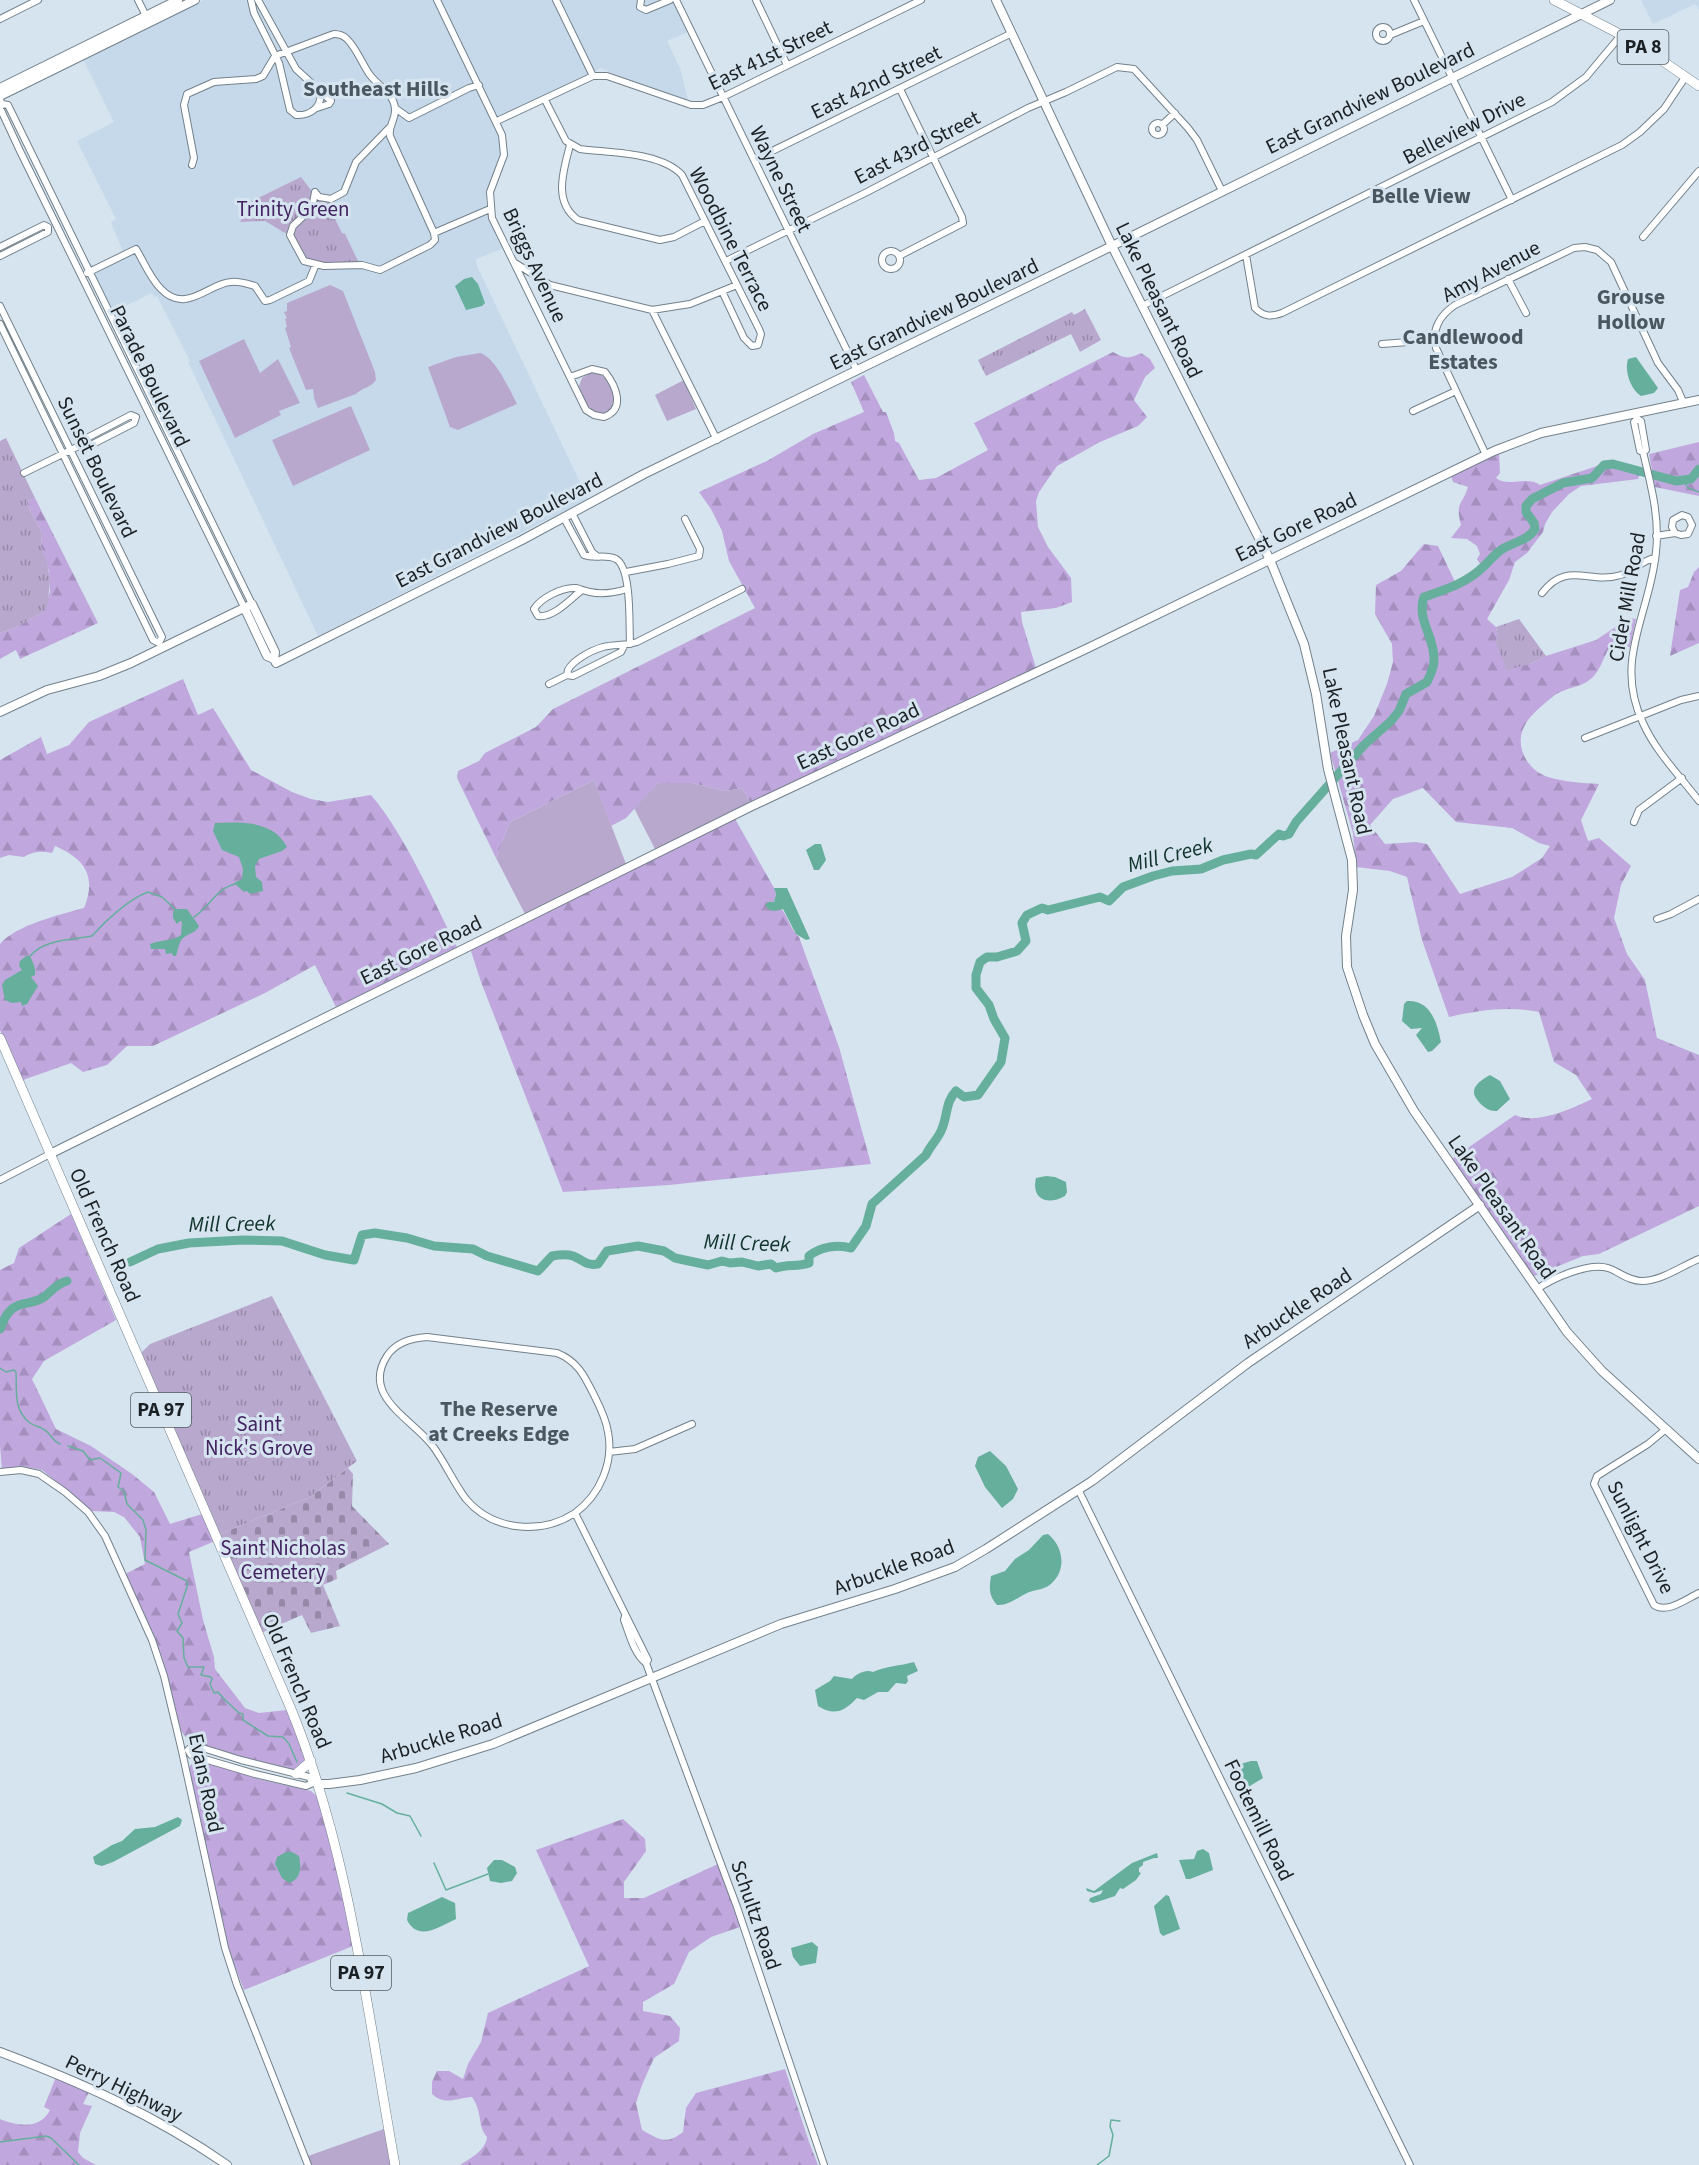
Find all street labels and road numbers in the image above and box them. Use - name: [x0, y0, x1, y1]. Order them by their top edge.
- street label: East 41st Street: [703, 12, 837, 98]
- road number: PA 8: [1618, 30, 1668, 64]
- street label: East Grandview Boulevard: [1260, 34, 1480, 162]
- street label: East 42nd Street: [806, 37, 946, 127]
- street label: Belleview Drive: [1397, 84, 1531, 172]
- street label: East 43rd Street: [849, 102, 985, 192]
- street label: Wayne Street: [742, 121, 820, 237]
- street label: Woodbine Terrace: [682, 162, 780, 316]
- street label: Briggs Avenue: [495, 203, 575, 327]
- street label: Lake Pleasant Road: [1108, 217, 1210, 383]
- street label: Amy Avenue: [1436, 233, 1546, 309]
- street label: East Grandview Boulevard: [824, 250, 1044, 378]
- street label: Parade Boulevard: [103, 300, 197, 452]
- street label: Sunset Boulevard: [50, 391, 144, 543]
- street label: East Grandview Boulevard: [390, 465, 608, 595]
- street label: East Gore Road: [1230, 484, 1362, 570]
- street label: Cider Mill Road: [1601, 530, 1653, 664]
- street label: Lake Pleasant Road: [1315, 664, 1379, 838]
- street label: East Gore Road: [792, 694, 924, 778]
- street label: East Gore Road: [355, 907, 487, 993]
- street label: Lake Pleasant Road: [1441, 1129, 1563, 1285]
- street label: Old French Road: [62, 1163, 148, 1307]
- street label: Arbuckle Road: [1236, 1260, 1358, 1356]
- road number: PA 97: [131, 1393, 191, 1427]
- street label: Sunlight Drive: [1600, 1475, 1682, 1599]
- street label: Arbuckle Road: [829, 1531, 959, 1603]
- street label: Old French Road: [255, 1609, 339, 1753]
- street label: Arbuckle Road: [376, 1705, 506, 1771]
- street label: Evans Road: [181, 1731, 231, 1835]
- street label: Footemill Road: [1217, 1754, 1301, 1886]
- street label: Schultz Road: [723, 1856, 789, 1974]
- road number: PA 97: [331, 1956, 391, 1990]
- street label: Perry Highway: [60, 2047, 188, 2129]

